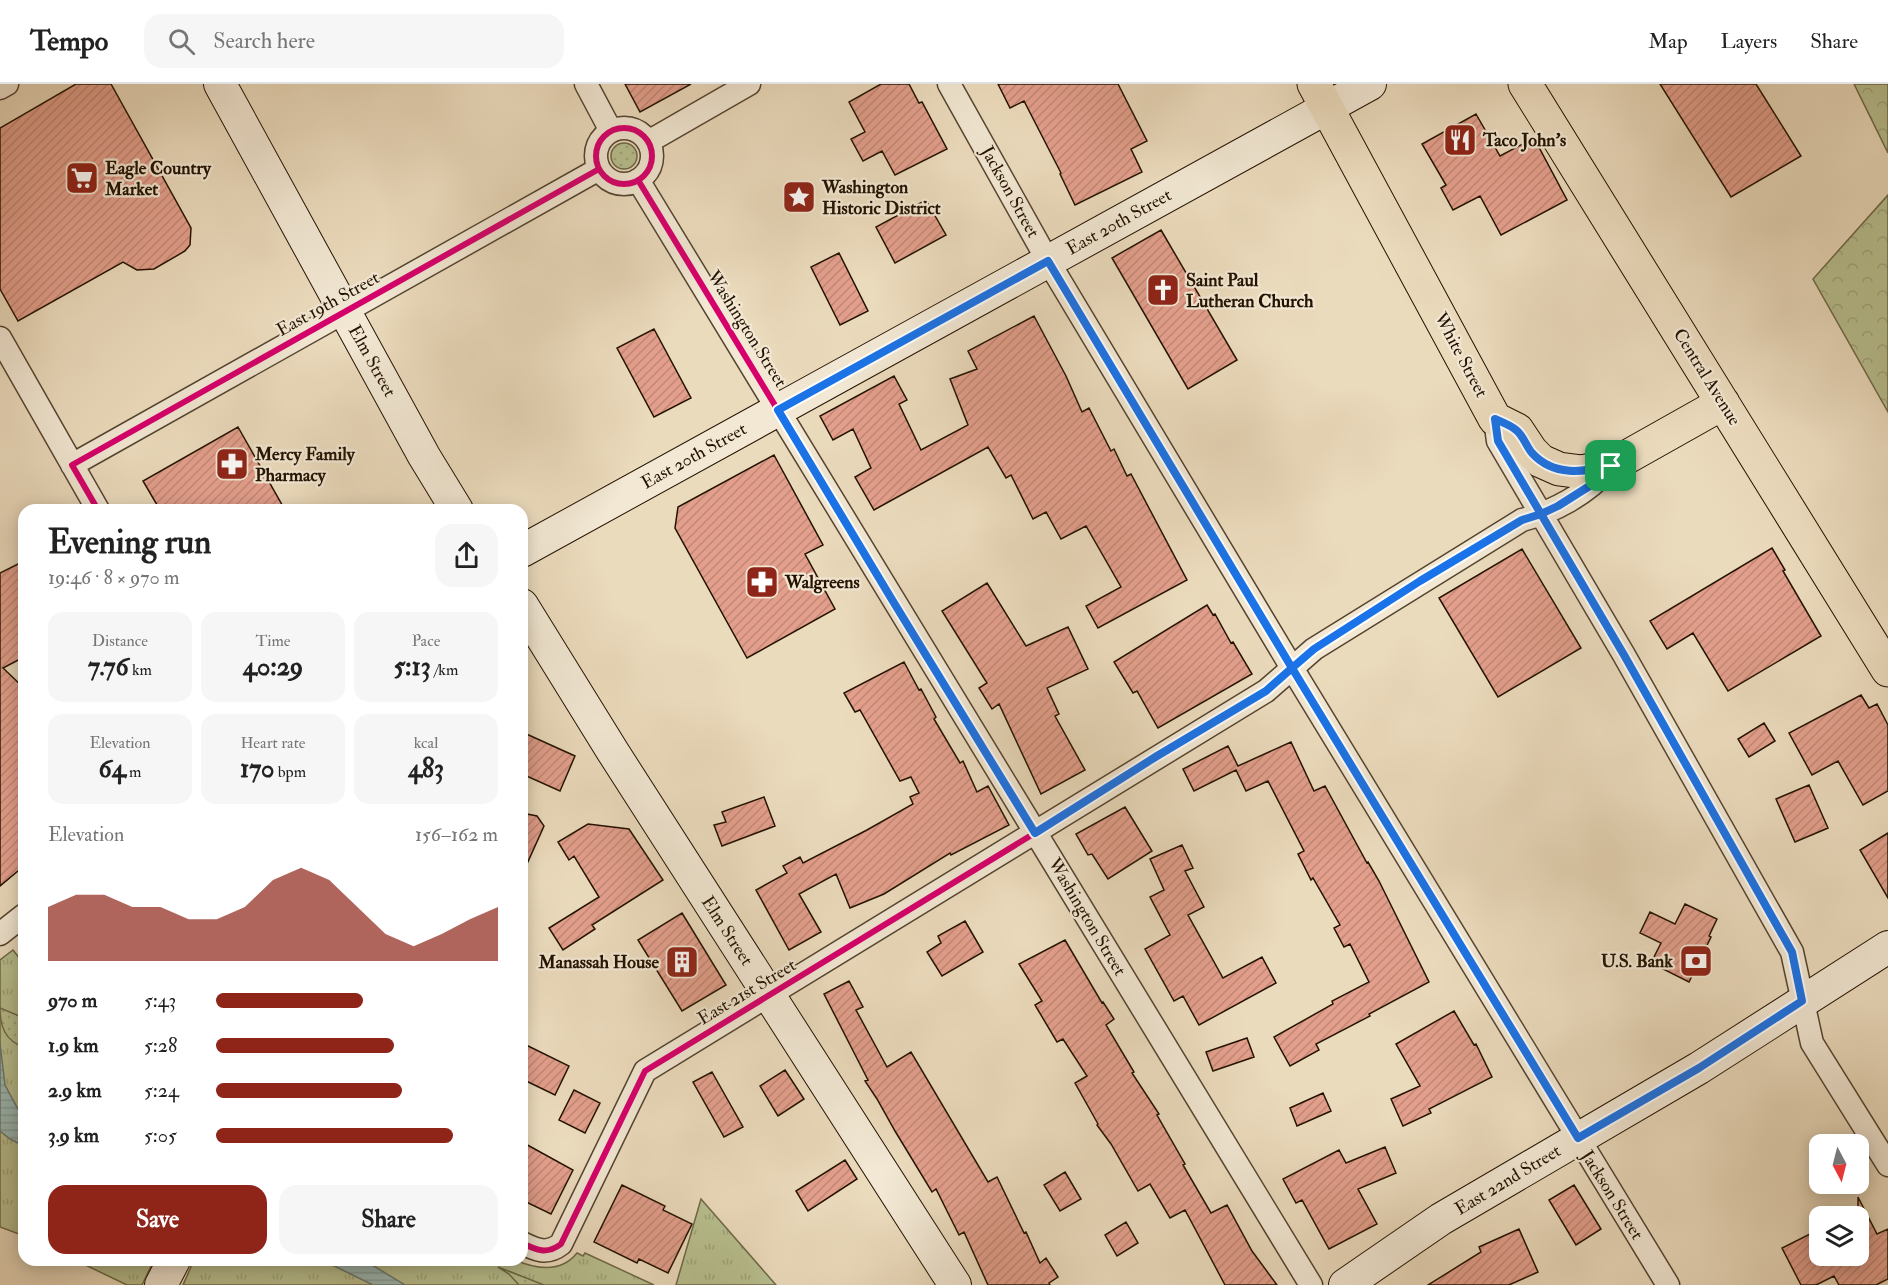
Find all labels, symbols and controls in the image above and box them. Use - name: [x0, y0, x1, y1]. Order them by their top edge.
- search box: [144, 14, 564, 68]
- text: Tempo: [30, 24, 108, 59]
- icon: search: [165, 25, 198, 58]
- text: Search here: [213, 27, 315, 55]
- text: Map: [1648, 28, 1688, 55]
- text: Layers: [1721, 28, 1777, 55]
- text: Share: [1810, 28, 1858, 55]
- restaurant icon: Taco John's: [1442, 122, 1478, 158]
- place label: Taco John's: [1482, 129, 1566, 152]
- street label: Jackson Street: [975, 141, 1045, 242]
- place label: Eagle Country Market: [104, 157, 212, 201]
- supermarket icon: Eagle Country Market: [64, 160, 100, 196]
- place label: Washington Historic District: [821, 176, 941, 220]
- place icon: Washington Historic District: [781, 179, 817, 215]
- street label: East 20th Street: [1062, 184, 1176, 260]
- street label: Washington Street: [701, 265, 792, 392]
- street label: East 19th Street: [272, 266, 384, 342]
- place label: Saint Paul Lutheran Church: [1186, 269, 1314, 313]
- church icon: Saint Paul Lutheran Church: [1145, 272, 1181, 308]
- street label: White Street: [1429, 308, 1493, 402]
- street label: Elm Street: [343, 321, 401, 401]
- street label: Central Avenue: [1668, 324, 1746, 430]
- street label: East 20th Street: [637, 418, 751, 494]
- pin: [1585, 440, 1636, 491]
- place label: Mercy Family Pharmacy: [254, 443, 356, 487]
- pharmacy icon: Mercy Family Pharmacy: [214, 446, 250, 482]
- icon: arrive: [1594, 449, 1627, 482]
- text: Evening run: [48, 522, 211, 563]
- button: share: [435, 524, 498, 587]
- pharmacy icon: Walgreens: [744, 564, 780, 600]
- text: 19:46 · 8 × 970 m: [48, 565, 179, 590]
- place label: Walgreens: [784, 571, 860, 594]
- text: Distance: [92, 631, 148, 651]
- text: Time: [256, 631, 290, 651]
- text: Pace: [412, 631, 440, 651]
- text: 7.76: [88, 651, 129, 683]
- text: 40:29: [243, 651, 303, 683]
- text: 5:13: [394, 651, 431, 683]
- text: km: [129, 660, 152, 680]
- text: /km: [431, 660, 458, 680]
- text: Elevation: [90, 733, 150, 753]
- text: Heart rate: [240, 733, 306, 753]
- text: kcal: [414, 733, 438, 753]
- text: 64: [99, 753, 126, 785]
- text: 170: [240, 753, 274, 785]
- text: 483: [408, 753, 444, 785]
- text: m: [126, 762, 141, 782]
- text: bpm: [274, 762, 306, 782]
- text: Elevation: [48, 822, 124, 847]
- text: 156–162 m: [415, 822, 498, 847]
- street label: Washington Street: [1042, 853, 1131, 980]
- street label: Elm Street: [696, 892, 758, 970]
- bank icon: U.S. Bank: [1678, 943, 1714, 979]
- building icon: Manassah House: [664, 944, 700, 980]
- place label: U.S. Bank: [1601, 950, 1673, 973]
- place label: Manassah House: [537, 951, 659, 974]
- street label: East 21st Street: [694, 954, 801, 1030]
- text: 970 m: [48, 988, 97, 1013]
- text: 5:43: [144, 988, 176, 1013]
- text: 1.9 km: [48, 1033, 99, 1058]
- text: 5:28: [144, 1033, 177, 1058]
- text: 2.9 km: [48, 1078, 102, 1103]
- text: 5:24: [144, 1078, 179, 1103]
- text: 3.9 km: [48, 1123, 99, 1148]
- text: 5:05: [144, 1123, 177, 1148]
- north arrow: [1809, 1134, 1869, 1194]
- map controls: [1809, 1134, 1869, 1266]
- street label: East 22nd Street: [1451, 1139, 1565, 1221]
- street label: Jackson Street: [1575, 1145, 1649, 1244]
- button: Save: [48, 1185, 267, 1254]
- button: Share: [279, 1185, 498, 1254]
- button: layers: [1809, 1206, 1869, 1266]

